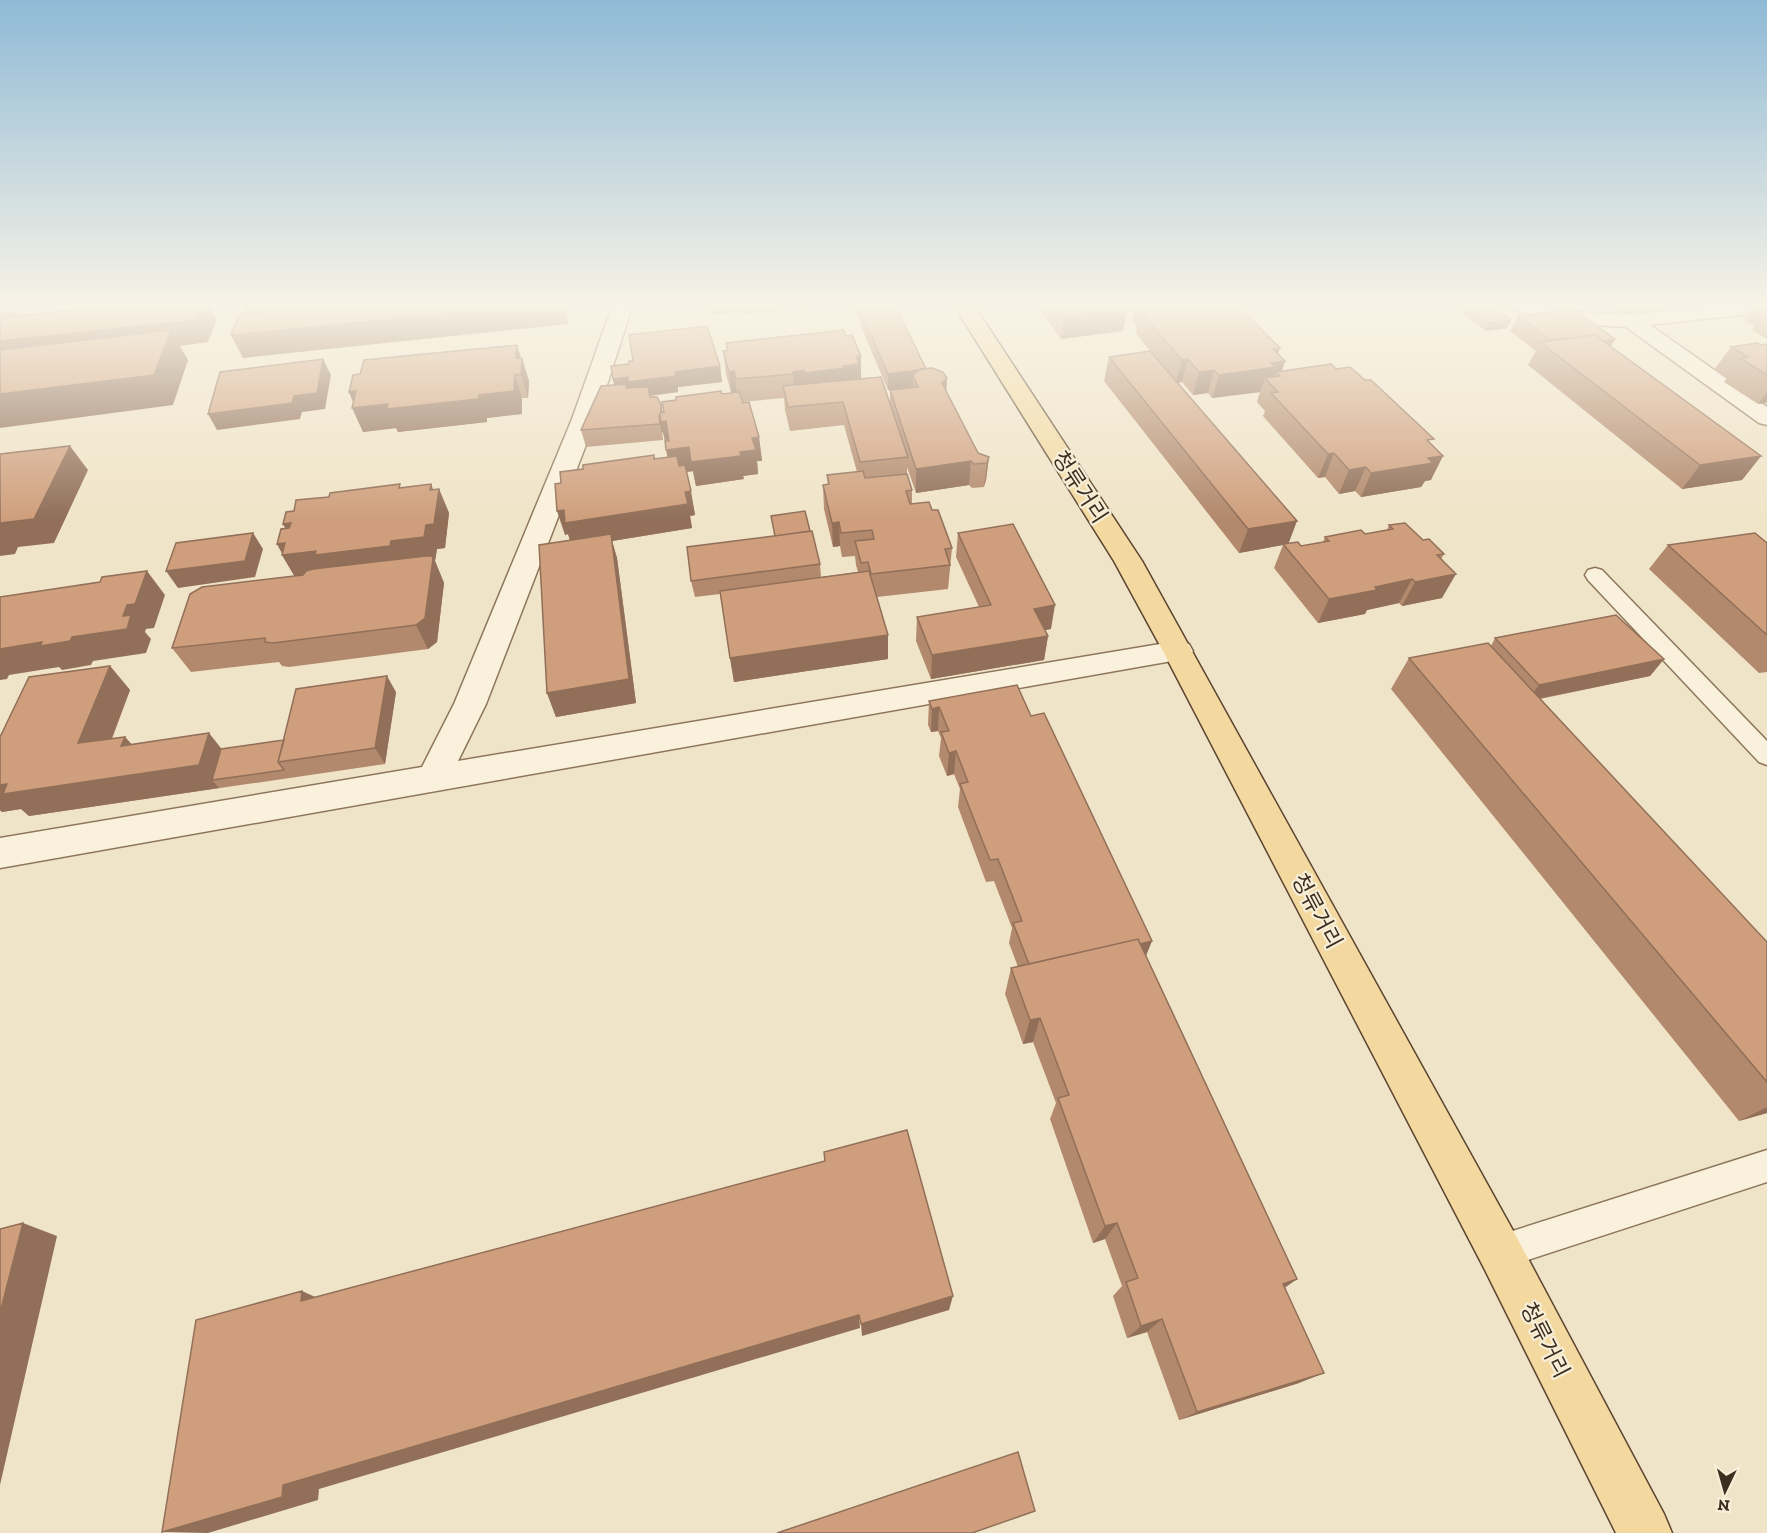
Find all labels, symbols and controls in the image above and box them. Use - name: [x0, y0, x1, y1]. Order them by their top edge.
- street label: 청류거리: [1047, 446, 1113, 528]
- street label: 청류거리: [1286, 869, 1348, 953]
- street label: 청류거리: [1515, 1298, 1575, 1382]
- north arrow: [1695, 1461, 1755, 1521]
- text: N: [1717, 1495, 1731, 1515]

